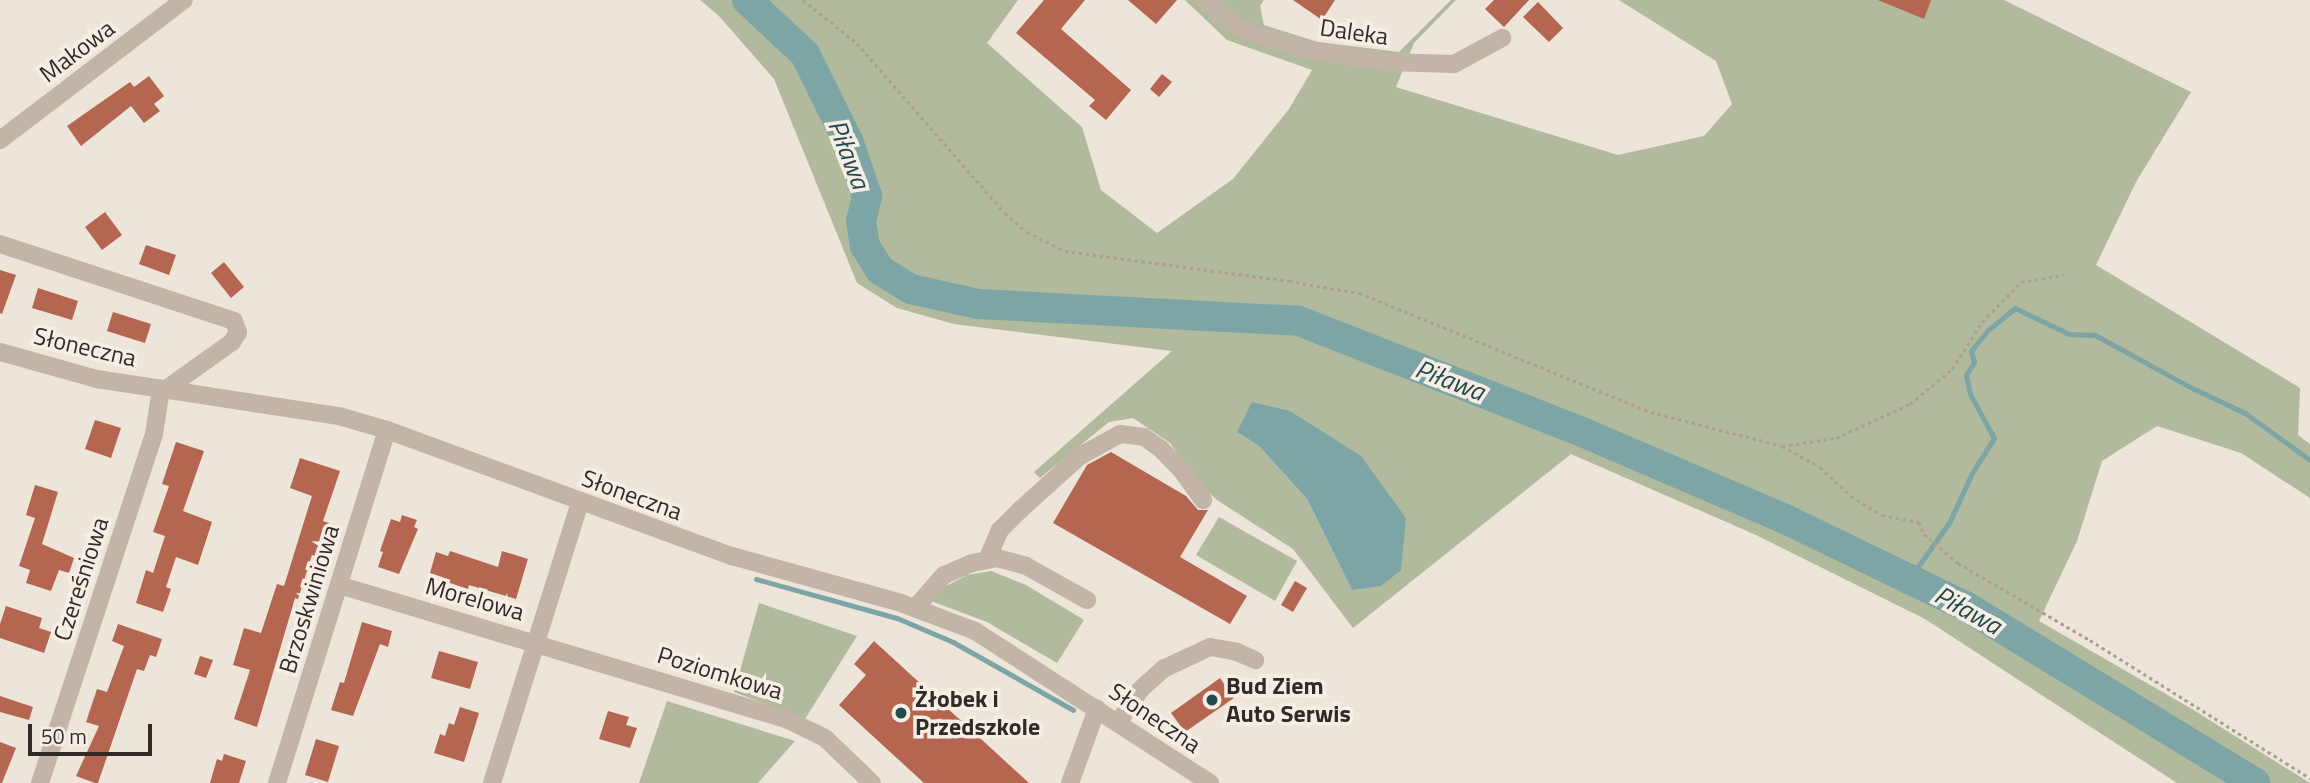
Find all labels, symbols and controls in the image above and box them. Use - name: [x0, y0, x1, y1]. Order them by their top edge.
- street label: Daleka: [1318, 13, 1390, 51]
- street label: Makowa: [34, 14, 120, 88]
- water label: Piława: [822, 115, 876, 193]
- street label: Słoneczna: [31, 321, 139, 373]
- water label: Piława: [1411, 353, 1489, 407]
- street label: Słoneczna: [578, 464, 686, 526]
- street label: Czereśniowa: [47, 514, 115, 644]
- street label: Brzoskwiniowa: [273, 521, 345, 677]
- street label: Morelowa: [422, 571, 528, 627]
- water label: Piława: [1929, 579, 2007, 641]
- street label: Poziomkowa: [654, 640, 786, 706]
- place label: Bud Ziem Auto Serwis: [1226, 672, 1351, 728]
- street label: Słoneczna: [1104, 677, 1206, 759]
- place label: Żłobek i Przedszkole: [915, 685, 1040, 741]
- marker: Bud Ziem Auto Serwis: [1204, 692, 1220, 708]
- marker: Żłobek i Przedszkole: [893, 705, 909, 721]
- scale bar: [32, 710, 156, 754]
- text: 50 m: [41, 720, 87, 752]

